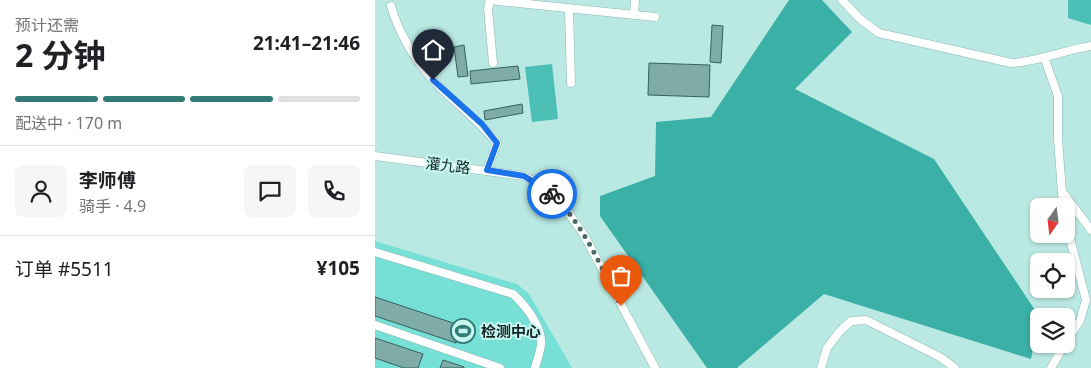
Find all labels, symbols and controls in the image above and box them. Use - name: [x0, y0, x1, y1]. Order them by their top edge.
- text: 预计还需: [15, 14, 79, 36]
- pin: [412, 29, 454, 80]
- text: 21:41–21:46: [253, 30, 360, 56]
- text: 2 分钟: [15, 33, 106, 76]
- icon: home: [419, 36, 447, 64]
- text: 配送中 · 170 m: [15, 112, 122, 134]
- street label: 灌九路: [424, 152, 472, 178]
- button: person: [15, 165, 67, 217]
- button: chat: [244, 165, 296, 217]
- button: phone: [308, 165, 360, 217]
- text: 李师傅: [79, 167, 136, 193]
- courier: [527, 169, 577, 219]
- icon: bike: [538, 180, 566, 208]
- text: 骑手 · 4.9: [79, 195, 146, 217]
- north arrow: [1030, 198, 1075, 242]
- map controls: [1030, 198, 1075, 353]
- button: locate: [1030, 253, 1075, 298]
- text: ¥105: [317, 255, 360, 281]
- pin: [600, 255, 642, 306]
- text: 订单 #5511: [15, 256, 114, 282]
- icon: bag: [607, 262, 635, 290]
- button: layers: [1030, 308, 1075, 353]
- sports icon: 检测中心: [450, 318, 476, 344]
- place label: 检测中心: [481, 321, 541, 341]

